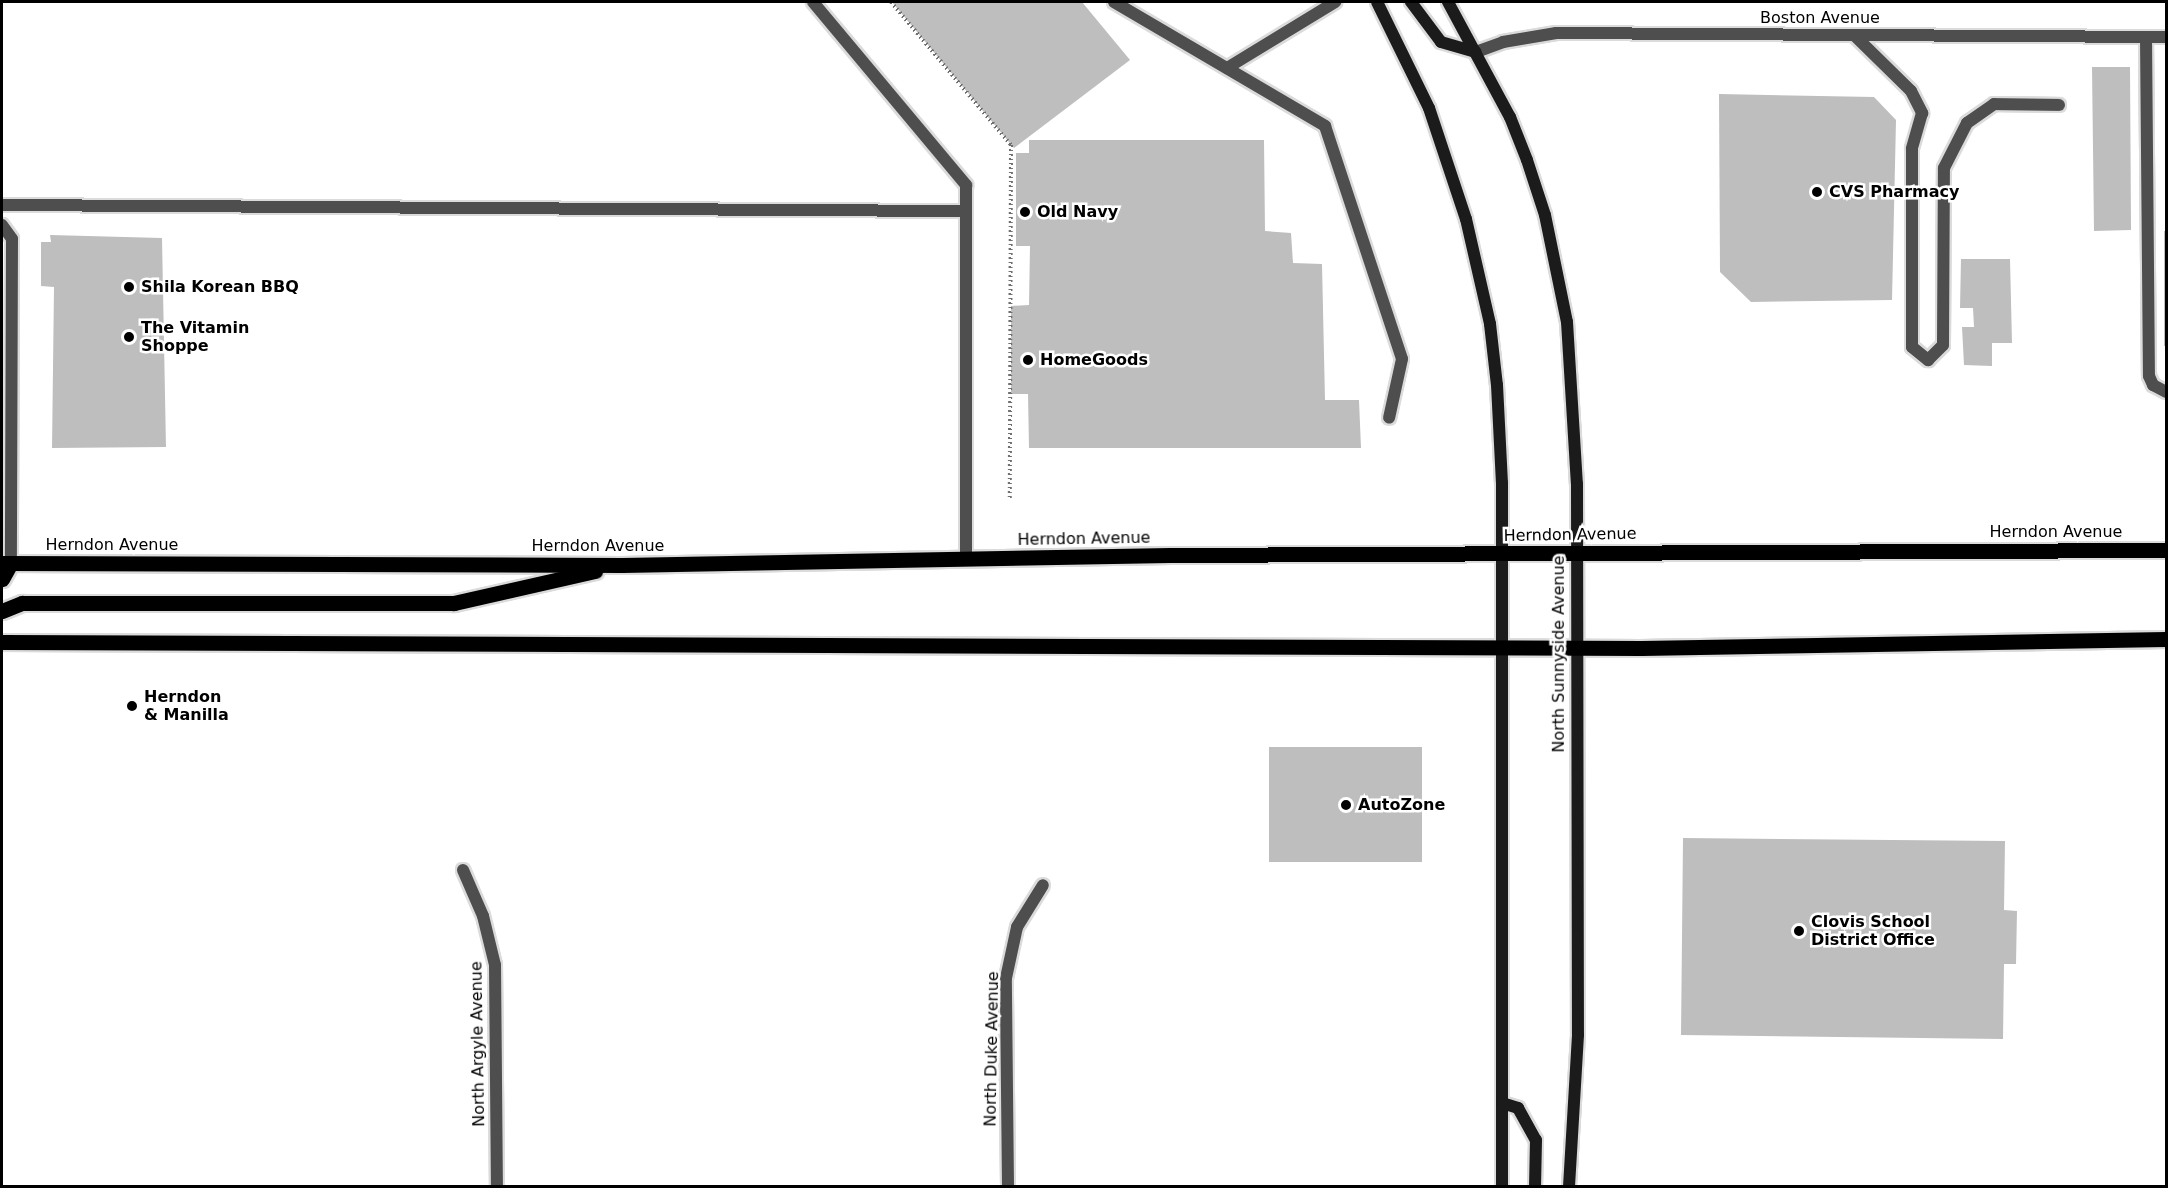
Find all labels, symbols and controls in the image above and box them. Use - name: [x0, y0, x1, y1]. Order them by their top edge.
- street label: Boston Avenue: [1760, 8, 1880, 28]
- place label: CVS Pharmacy: [1829, 182, 1959, 202]
- marker: CVS Pharmacy: [1810, 185, 1824, 199]
- place label: Old Navy: [1037, 202, 1118, 222]
- marker: Old Navy: [1018, 205, 1032, 219]
- place label: Shila Korean BBQ: [141, 277, 299, 297]
- marker: Shila Korean BBQ: [122, 280, 136, 294]
- place label: The Vitamin Shoppe: [141, 318, 249, 356]
- marker: The Vitamin Shoppe: [122, 330, 136, 344]
- place label: HomeGoods: [1040, 350, 1148, 370]
- marker: HomeGoods: [1021, 353, 1035, 367]
- street label: Herndon Avenue: [1990, 522, 2122, 542]
- street label: Herndon Avenue: [1503, 524, 1637, 546]
- street label: Herndon Avenue: [1017, 528, 1151, 550]
- street label: Herndon Avenue: [46, 535, 178, 555]
- street label: Herndon Avenue: [532, 536, 664, 556]
- street label: North Sunnyside Avenue: [1549, 555, 1569, 753]
- place label: Herndon & Manilla: [144, 687, 229, 725]
- marker: Herndon & Manilla: [125, 699, 139, 713]
- place label: AutoZone: [1358, 795, 1445, 815]
- marker: AutoZone: [1339, 798, 1353, 812]
- place label: Clovis School District Office: [1811, 912, 1935, 950]
- marker: Clovis School District Office: [1792, 924, 1806, 938]
- street label: North Argyle Avenue: [467, 961, 489, 1127]
- street label: North Duke Avenue: [981, 971, 1003, 1127]

